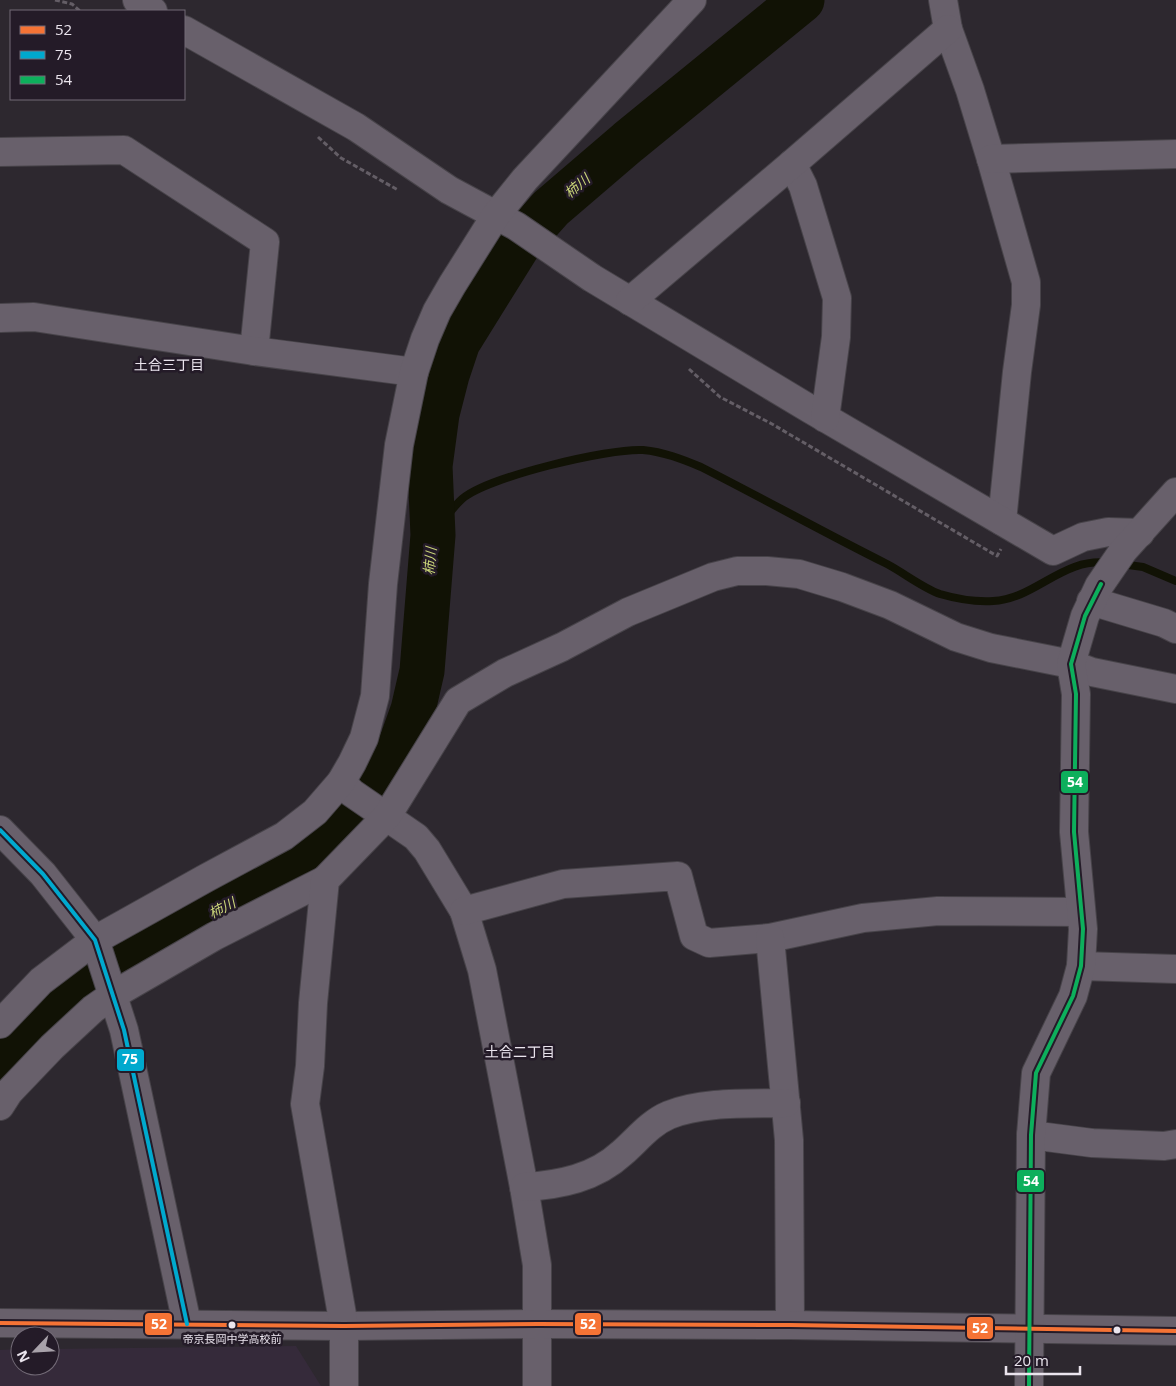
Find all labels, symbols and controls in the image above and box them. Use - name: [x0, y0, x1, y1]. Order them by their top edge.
- legend: [10, 10, 185, 100]
- text: 52: [55, 19, 72, 39]
- text: 75: [55, 44, 72, 64]
- text: 54: [55, 69, 73, 89]
- water label: 柿川: [560, 168, 595, 202]
- district label: 土合三丁目: [134, 355, 204, 374]
- water label: 柿川: [419, 544, 440, 576]
- line badge: 54: [1060, 770, 1089, 794]
- text: 54: [1067, 772, 1083, 791]
- water label: 柿川: [205, 892, 240, 922]
- district label: 土合二丁目: [485, 1042, 555, 1061]
- line badge: 75: [116, 1048, 145, 1072]
- text: 75: [122, 1049, 138, 1068]
- line badge: 54: [1016, 1169, 1045, 1193]
- text: 54: [1023, 1171, 1039, 1190]
- line badge: 52: [144, 1312, 173, 1336]
- line badge: 52: [574, 1312, 602, 1336]
- text: 52: [151, 1314, 167, 1333]
- text: 52: [580, 1314, 596, 1333]
- line badge: 52: [966, 1316, 994, 1340]
- text: 52: [972, 1318, 988, 1337]
- marker: 帝京長岡中学高校前: [227, 1320, 237, 1330]
- unlabelled marker: [1112, 1325, 1122, 1335]
- north arrow: [10, 1326, 60, 1376]
- place label: 帝京長岡中学高校前: [183, 1331, 282, 1346]
- scale bar: [1006, 1344, 1080, 1376]
- text: N: [12, 1348, 34, 1366]
- text: 20 m: [1014, 1350, 1049, 1370]

